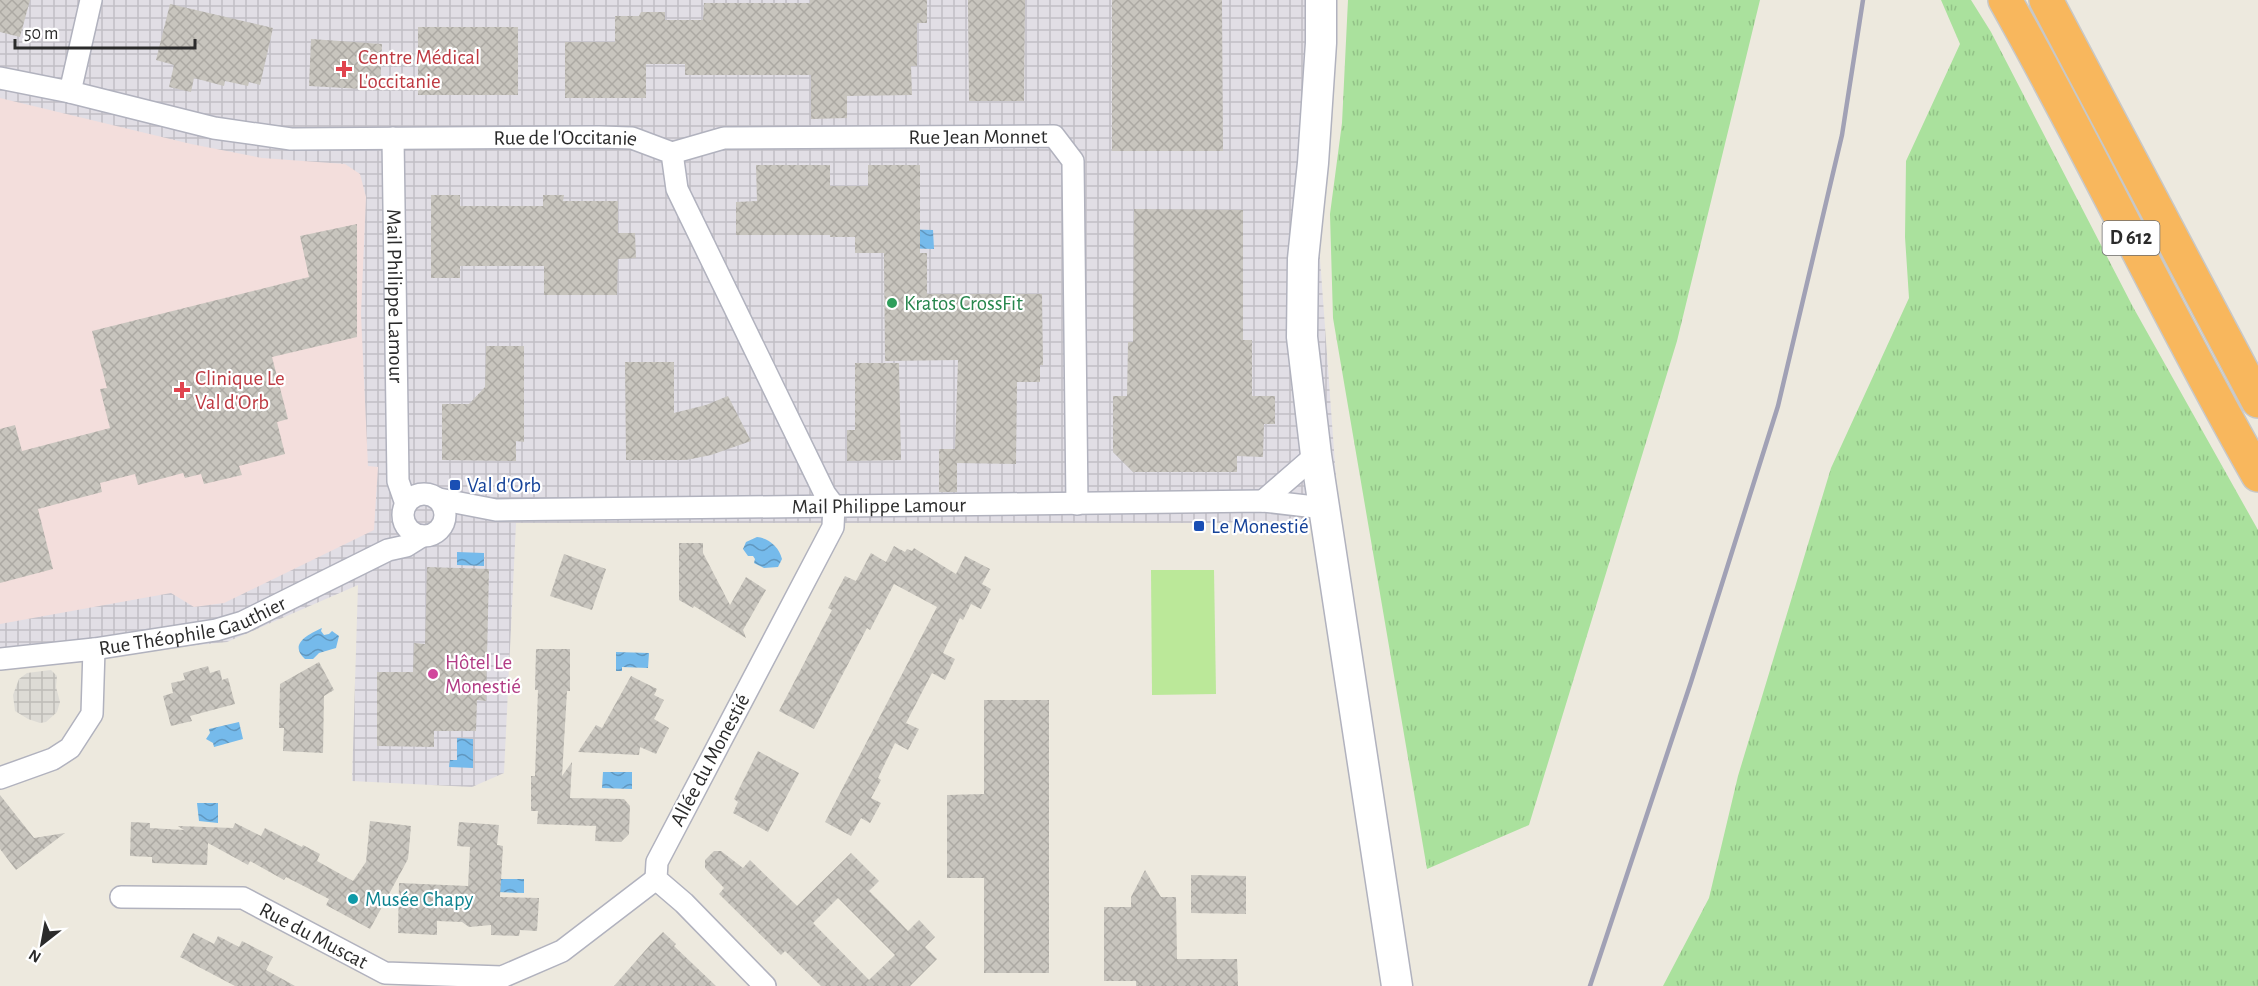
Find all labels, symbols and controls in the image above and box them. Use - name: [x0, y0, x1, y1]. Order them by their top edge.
- scale bar: [15, 12, 195, 50]
- text: 50 m: [24, 25, 58, 43]
- place label: Centre Médical L'occitanie: [358, 47, 480, 92]
- marker: Centre Médical L'occitanie: [335, 60, 353, 78]
- street label: Rue de l'Occitanie: [493, 126, 641, 150]
- street label: Rue Jean Monnet: [908, 126, 1048, 147]
- street label: Mail Philippe Lamour: [384, 209, 407, 383]
- road number: D 612: [2102, 221, 2160, 255]
- place label: Kratos CrossFit: [904, 293, 1023, 314]
- marker: Kratos CrossFit: [885, 296, 899, 310]
- place label: Clinique Le Val d'Orb: [195, 368, 285, 413]
- marker: Clinique Le Val d'Orb: [173, 381, 191, 399]
- place label: Val d'Orb: [467, 475, 541, 496]
- marker: Val d'Orb: [448, 478, 462, 492]
- street label: Mail Philippe Lamour: [792, 494, 966, 517]
- place label: Le Monestié: [1211, 516, 1309, 537]
- marker: Le Monestié: [1192, 519, 1206, 533]
- street label: Rue Théophile Gauthier: [97, 592, 289, 659]
- place label: Hôtel Le Monestié: [445, 652, 521, 697]
- marker: Hôtel Le Monestié: [426, 667, 440, 681]
- street label: Allée du Monestié: [666, 690, 754, 830]
- place label: Musée Chapy: [365, 889, 473, 910]
- marker: Musée Chapy: [346, 892, 360, 906]
- street label: Rue du Muscat: [256, 898, 372, 973]
- north arrow: [12, 914, 72, 974]
- text: N: [26, 946, 44, 966]

